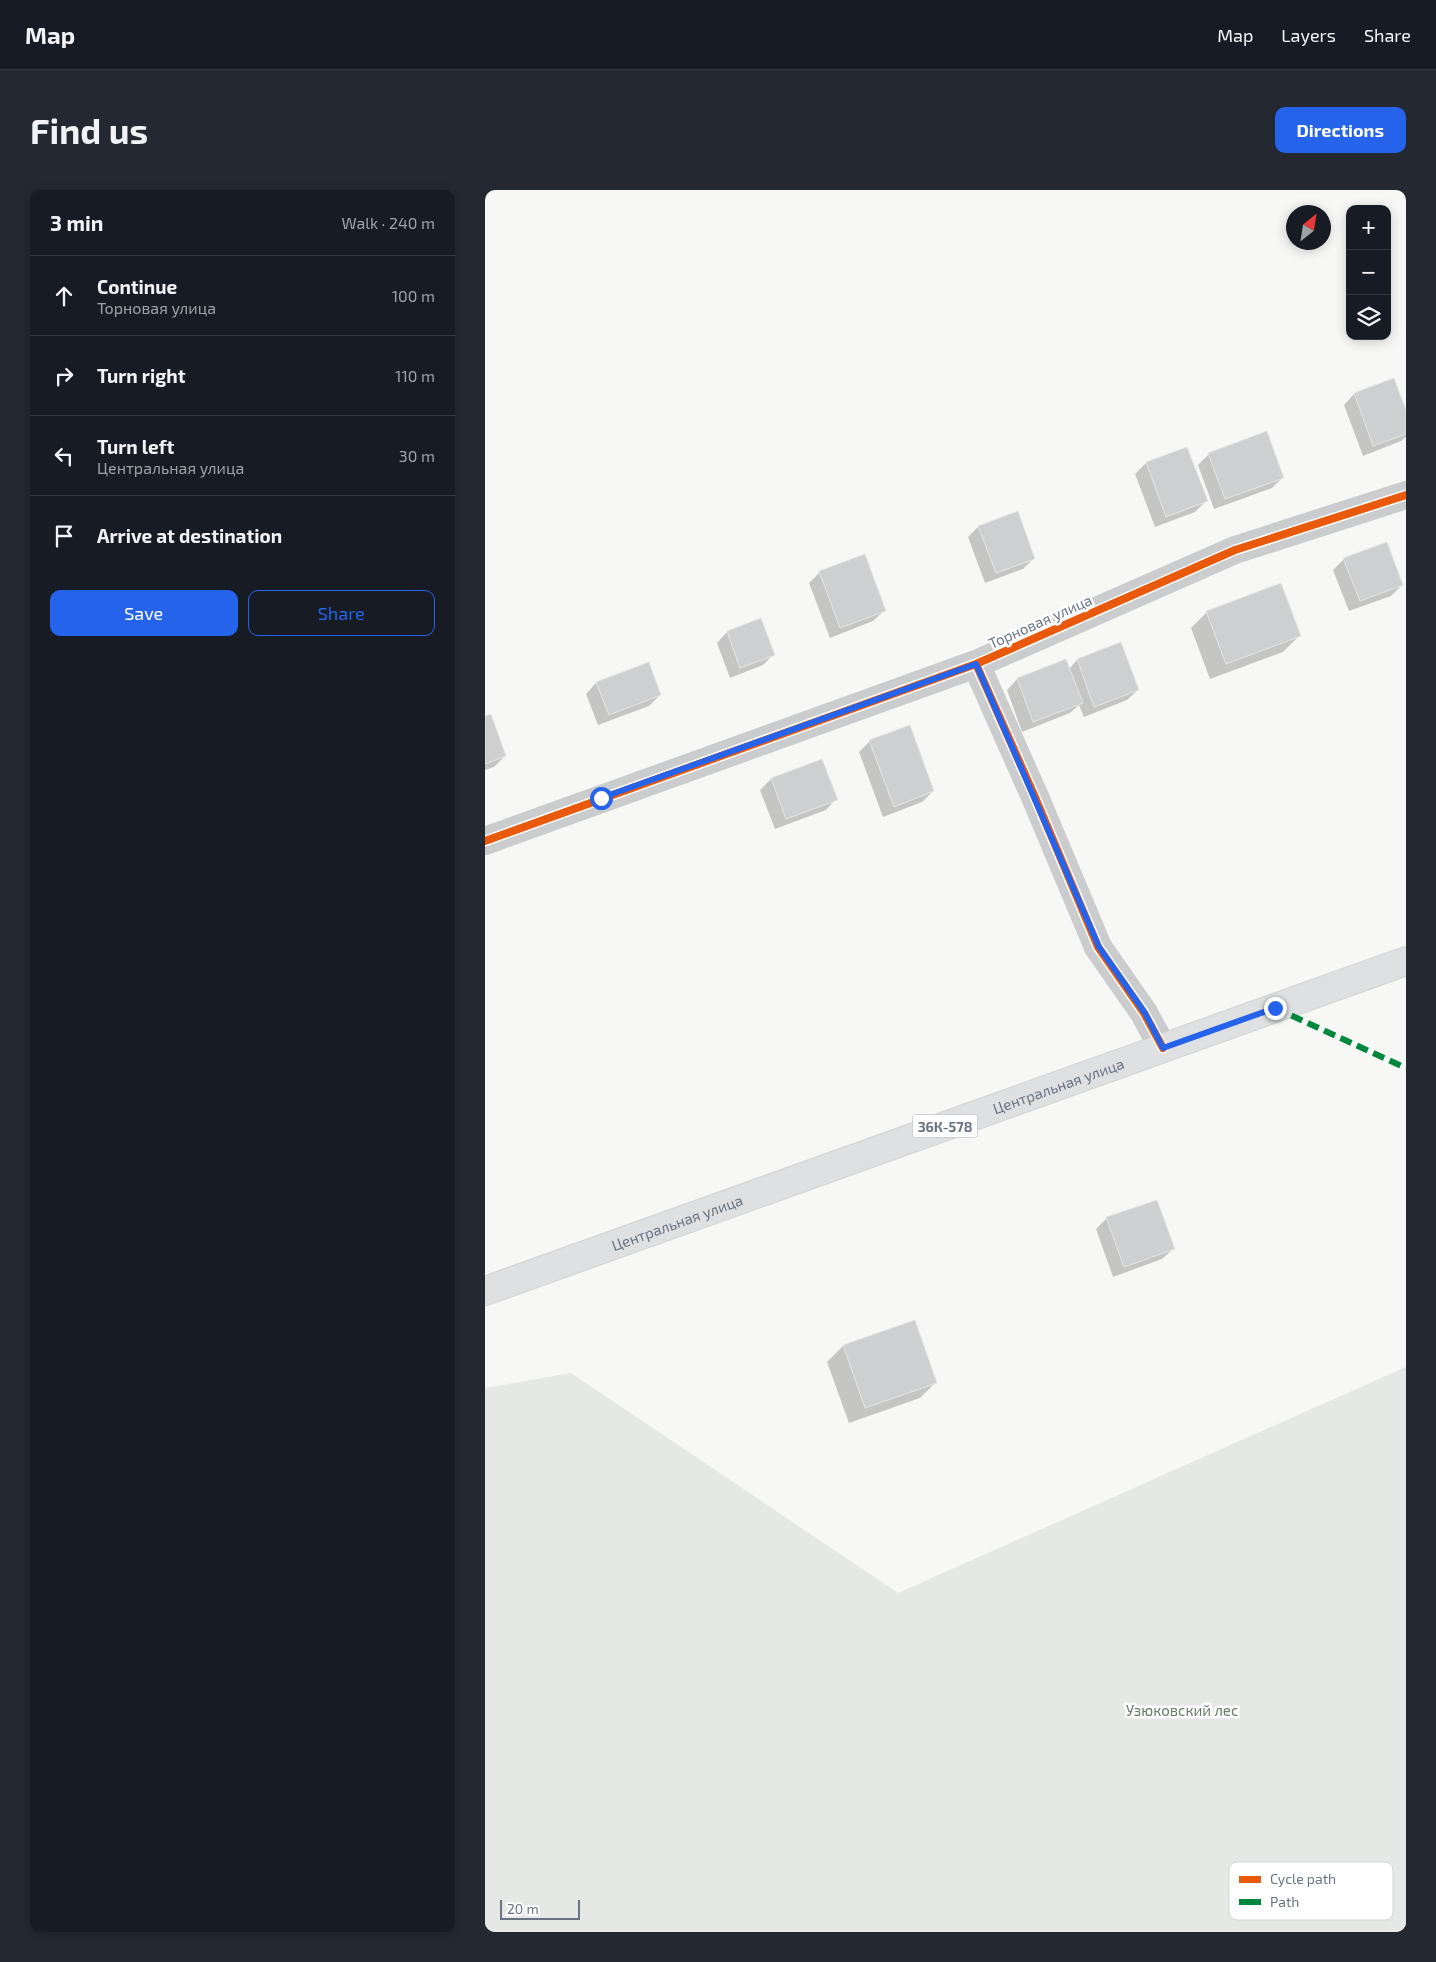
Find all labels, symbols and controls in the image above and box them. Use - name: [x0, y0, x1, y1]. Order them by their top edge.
- text: Map: [25, 20, 75, 49]
- text: Map: [1217, 24, 1253, 46]
- text: Layers: [1281, 24, 1336, 46]
- text: Share: [1364, 24, 1411, 46]
- button: Directions: [1275, 107, 1406, 153]
- text: Find us: [30, 109, 148, 151]
- north arrow: [1286, 205, 1331, 250]
- map controls: [1346, 205, 1391, 340]
- button: +: [1346, 205, 1391, 250]
- text: 3 min: [50, 210, 103, 235]
- text: Walk · 240 m: [342, 213, 435, 232]
- button: −: [1346, 250, 1391, 295]
- text: Continue: [97, 275, 177, 298]
- icon: ahead: [50, 282, 78, 310]
- text: 100 m: [392, 286, 435, 305]
- button: layers: [1346, 295, 1391, 340]
- text: Торновая улица: [97, 298, 216, 317]
- icon: right: [50, 362, 78, 390]
- text: Turn right: [97, 364, 185, 387]
- text: 110 m: [395, 366, 435, 385]
- text: Turn left: [97, 435, 174, 458]
- icon: left: [50, 442, 78, 470]
- text: 30 m: [399, 446, 435, 465]
- text: Центральная улица: [97, 458, 244, 477]
- icon: arrive: [50, 522, 78, 550]
- text: Arrive at destination: [97, 524, 282, 547]
- button: Save: [50, 590, 238, 636]
- button: Share: [248, 590, 435, 636]
- street label: Торновая улица: [985, 590, 1095, 653]
- route start: [590, 787, 613, 810]
- route end: [1264, 997, 1287, 1020]
- street label: Центральная улица: [990, 1054, 1126, 1117]
- road number: 36К-578: [913, 1114, 977, 1138]
- street label: Центральная улица: [609, 1190, 745, 1254]
- park label: Узюковский лес: [1126, 1701, 1238, 1719]
- legend: [1229, 1862, 1393, 1920]
- text: Cycle path: [1270, 1870, 1336, 1887]
- text: Path: [1270, 1893, 1299, 1910]
- scale bar: [500, 1897, 580, 1920]
- text: 20 m: [507, 1900, 539, 1917]

